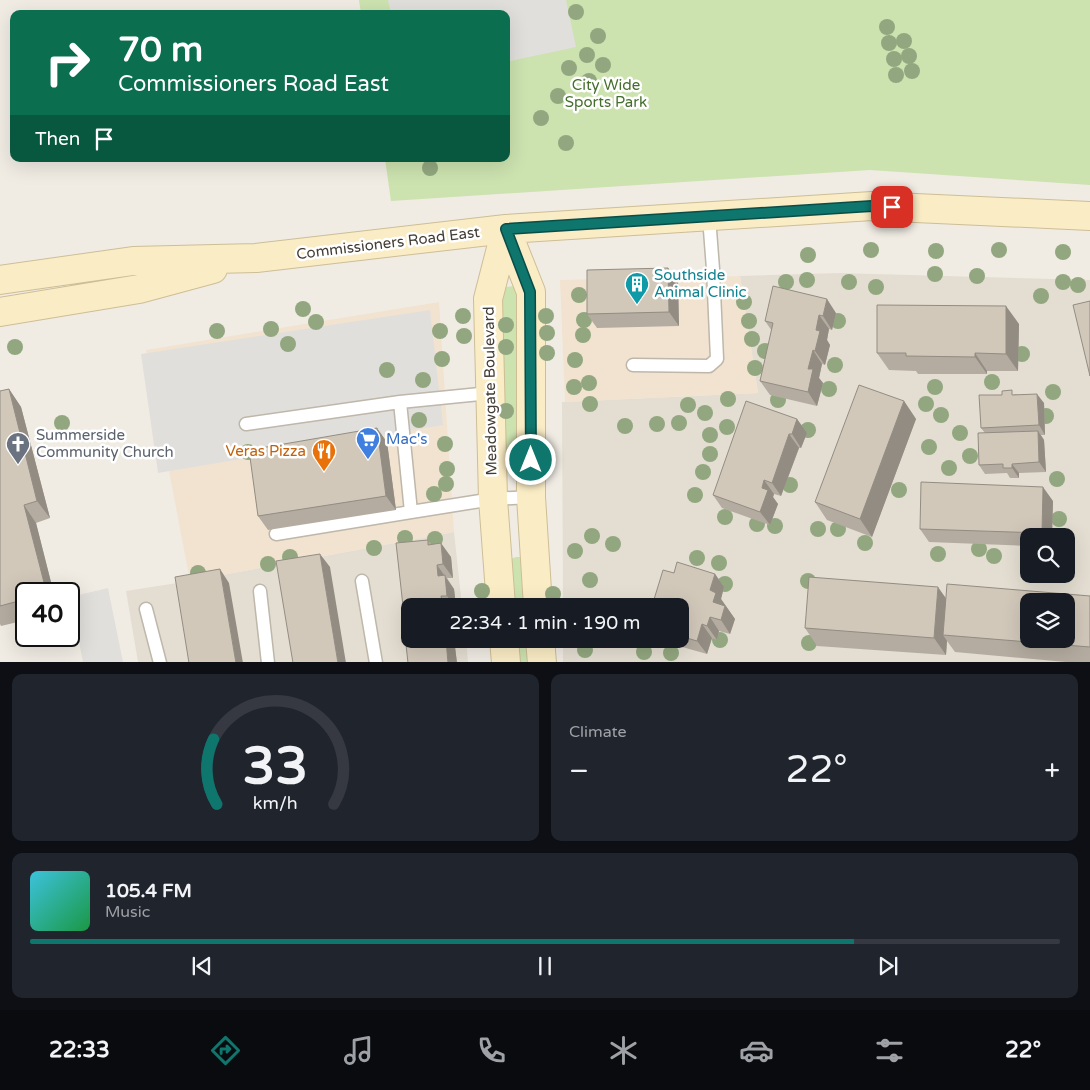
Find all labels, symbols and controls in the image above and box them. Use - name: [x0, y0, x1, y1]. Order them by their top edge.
- text: 70 m: [118, 29, 203, 71]
- icon: right: [35, 30, 100, 95]
- text: Commissioners Road East: [118, 71, 389, 97]
- park label: City Wide Sports Park: [565, 76, 647, 111]
- icon: arrive: [90, 125, 118, 153]
- text: Then: [35, 128, 80, 150]
- pin: [871, 186, 913, 228]
- icon: arrive: [878, 193, 906, 221]
- street label: Commissioners Road East: [295, 223, 481, 263]
- place label: Southside Animal Clinic: [654, 266, 747, 301]
- building icon: Southside Animal Clinic: [624, 271, 650, 305]
- street label: Meadowgate Boulevard: [480, 306, 500, 476]
- place label: Summerside Community Church: [36, 426, 174, 461]
- supermarket icon: Mac's: [355, 426, 381, 460]
- place label: Mac's: [386, 430, 427, 448]
- church icon: Summerside Community Church: [5, 431, 31, 465]
- position arrow: [504, 433, 556, 485]
- restaurant icon: Veras Pizza: [311, 438, 337, 472]
- place label: Veras Pizza: [226, 442, 306, 460]
- map controls: [1020, 528, 1075, 648]
- button: search: [1020, 528, 1075, 583]
- speed limit sign: 40: [15, 582, 80, 647]
- button: layers: [1020, 593, 1075, 648]
- text: 22:34 · 1 min · 190 m: [449, 612, 641, 634]
- text: Climate: [569, 722, 627, 742]
- text: 33: [243, 735, 308, 798]
- text: 22°: [786, 747, 848, 793]
- text: −: [569, 754, 589, 788]
- text: +: [1044, 754, 1060, 788]
- text: km/h: [253, 793, 298, 814]
- text: 105.4 FM: [105, 880, 192, 902]
- text: Music: [105, 902, 150, 922]
- icon: previous: [188, 952, 216, 980]
- icon: pause: [531, 952, 559, 980]
- icon: next: [874, 952, 902, 980]
- icon: directions: [208, 1033, 243, 1068]
- icon: music: [341, 1033, 376, 1068]
- icon: phone: [474, 1033, 509, 1068]
- icon: climate: [606, 1033, 641, 1068]
- icon: car: [739, 1033, 774, 1068]
- icon: filters: [872, 1033, 907, 1068]
- text: 22:33: [49, 1037, 110, 1063]
- text: 22°: [1005, 1037, 1041, 1063]

